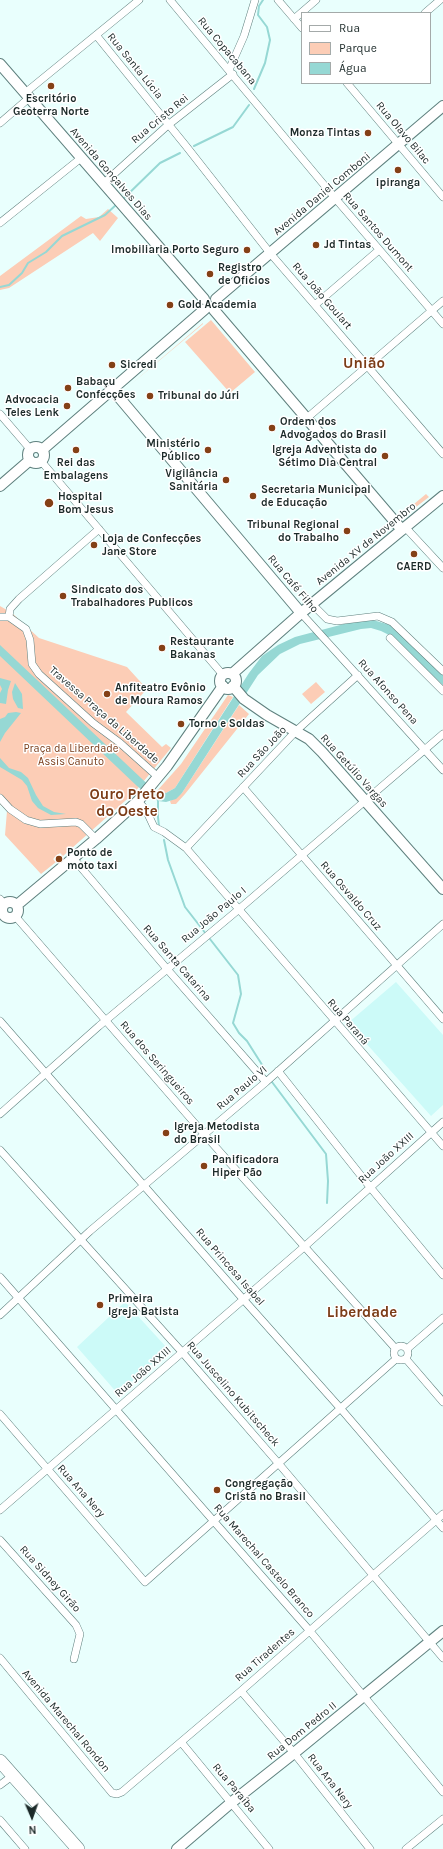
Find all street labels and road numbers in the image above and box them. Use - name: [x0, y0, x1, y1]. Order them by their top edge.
- street label: Rua Copacabana: [195, 14, 259, 88]
- street label: Rua Santa Lúcia: [104, 30, 166, 102]
- street label: Rua Cristo Rei: [129, 91, 191, 147]
- street label: Rua Olavo Bilac: [373, 99, 433, 167]
- street label: Avenida Gonçalves Dias: [67, 125, 155, 223]
- street label: Avenida Daniel Comboni: [271, 150, 373, 238]
- street label: Rua Santos Dumont: [340, 190, 416, 274]
- street label: Rua João Goulart: [289, 260, 355, 332]
- street label: Avenida XV de Novembro: [313, 500, 419, 588]
- street label: Rua Café Filho: [265, 552, 321, 616]
- street label: Rua Afonso Pena: [355, 657, 421, 727]
- street label: Travessa Praça da Liberdade: [46, 664, 162, 766]
- street label: Rua São João: [235, 723, 289, 781]
- street label: Rua Getúlio Vargas: [318, 732, 390, 810]
- street label: Rua Osvaldo Cruz: [317, 859, 385, 933]
- street label: Rua João Paulo I: [179, 884, 249, 946]
- street label: Rua Santa Catarina: [140, 922, 214, 1004]
- street label: Rua Paraná: [324, 996, 372, 1048]
- street label: Rua dos Seringueiros: [117, 1018, 197, 1108]
- street label: Rua Paulo VI: [214, 1063, 270, 1113]
- street label: Rua João XXIII: [355, 1129, 417, 1187]
- street label: Rua Princesa Isabel: [193, 1226, 267, 1308]
- street label: Rua Juscelino Kubitscheck: [184, 1339, 282, 1449]
- street label: Rua João XXIII: [112, 1344, 174, 1400]
- street label: Rua Ana Nery: [54, 1462, 108, 1520]
- street label: Rua Marechal Castelo Branco: [211, 1501, 317, 1621]
- street label: Rua Sidney Girão: [17, 1543, 83, 1615]
- street label: Rua Tiradentes: [232, 1625, 298, 1685]
- street label: Avenida Marechal Rondon: [19, 1667, 113, 1775]
- street label: Rua Dom Pedro II: [265, 1699, 339, 1763]
- street label: Rua Ana Nery: [304, 1751, 356, 1811]
- street label: Rua Paraíba: [210, 1761, 258, 1815]

